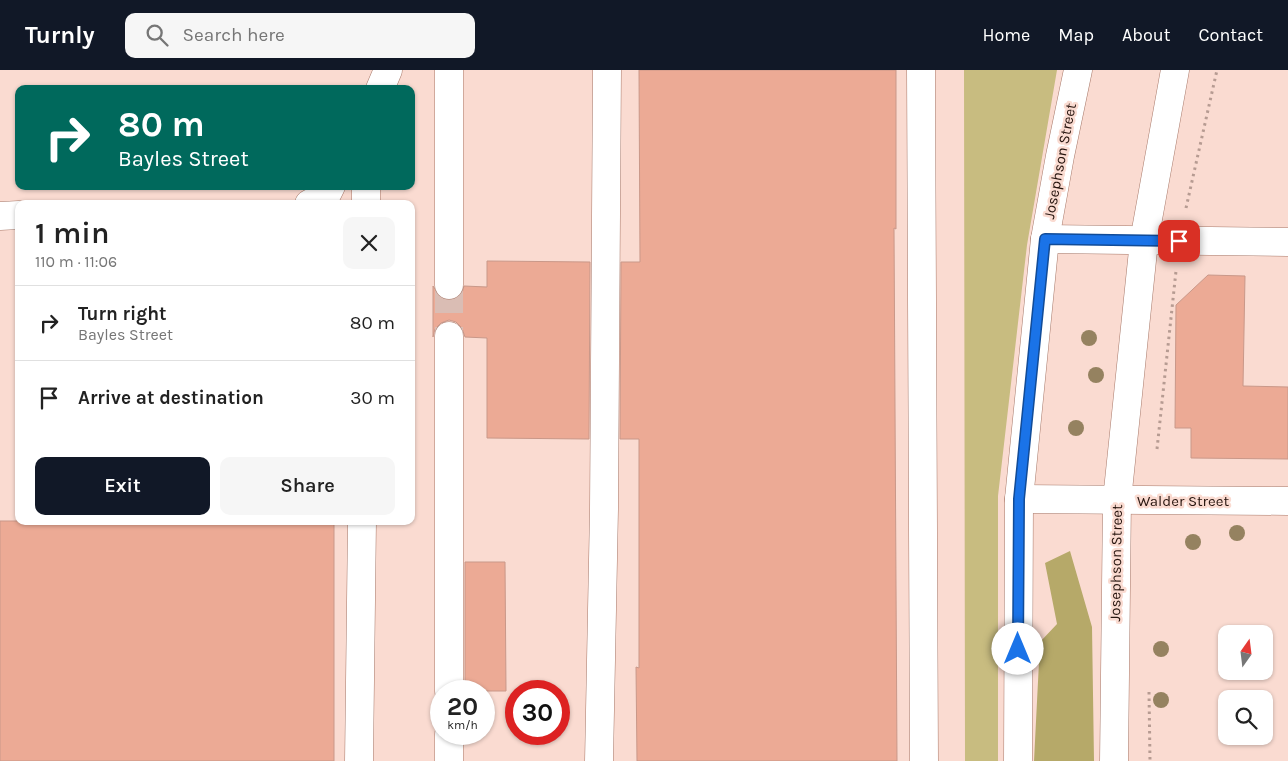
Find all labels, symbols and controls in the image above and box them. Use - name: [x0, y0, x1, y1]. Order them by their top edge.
- search box: [125, 13, 475, 58]
- text: Turnly: [25, 21, 95, 49]
- icon: search: [143, 21, 171, 49]
- text: Search here: [183, 24, 285, 46]
- text: Home: [982, 24, 1030, 46]
- text: Map: [1058, 24, 1094, 46]
- text: About: [1122, 24, 1171, 46]
- text: Contact: [1199, 24, 1263, 46]
- street label: Josephson Street: [1040, 101, 1080, 220]
- text: 80 m: [118, 104, 205, 145]
- icon: right: [35, 105, 100, 170]
- text: Bayles Street: [118, 146, 249, 172]
- text: 1 min: [35, 215, 109, 251]
- button: close: [343, 217, 395, 269]
- pin: [1158, 220, 1200, 262]
- icon: arrive: [1165, 227, 1193, 255]
- text: 110 m · 11:06: [35, 252, 117, 271]
- text: Turn right: [78, 303, 167, 325]
- icon: right: [35, 309, 63, 337]
- text: 80 m: [350, 312, 395, 334]
- text: Bayles Street: [78, 325, 173, 344]
- icon: arrive: [35, 384, 63, 412]
- text: Arrive at destination: [78, 387, 264, 409]
- text: 30 m: [350, 387, 395, 409]
- button: Exit: [35, 457, 210, 515]
- button: Share: [220, 457, 395, 515]
- street label: Walder Street: [1137, 492, 1229, 510]
- street label: Josephson Street: [1106, 504, 1126, 622]
- position arrow: [991, 622, 1043, 674]
- north arrow: [1218, 625, 1272, 680]
- map controls: [1218, 625, 1273, 745]
- speed limit sign: 30: [505, 680, 570, 745]
- button: search: [1218, 690, 1273, 745]
- text: 20: [447, 692, 478, 721]
- text: km/h: [447, 718, 478, 732]

